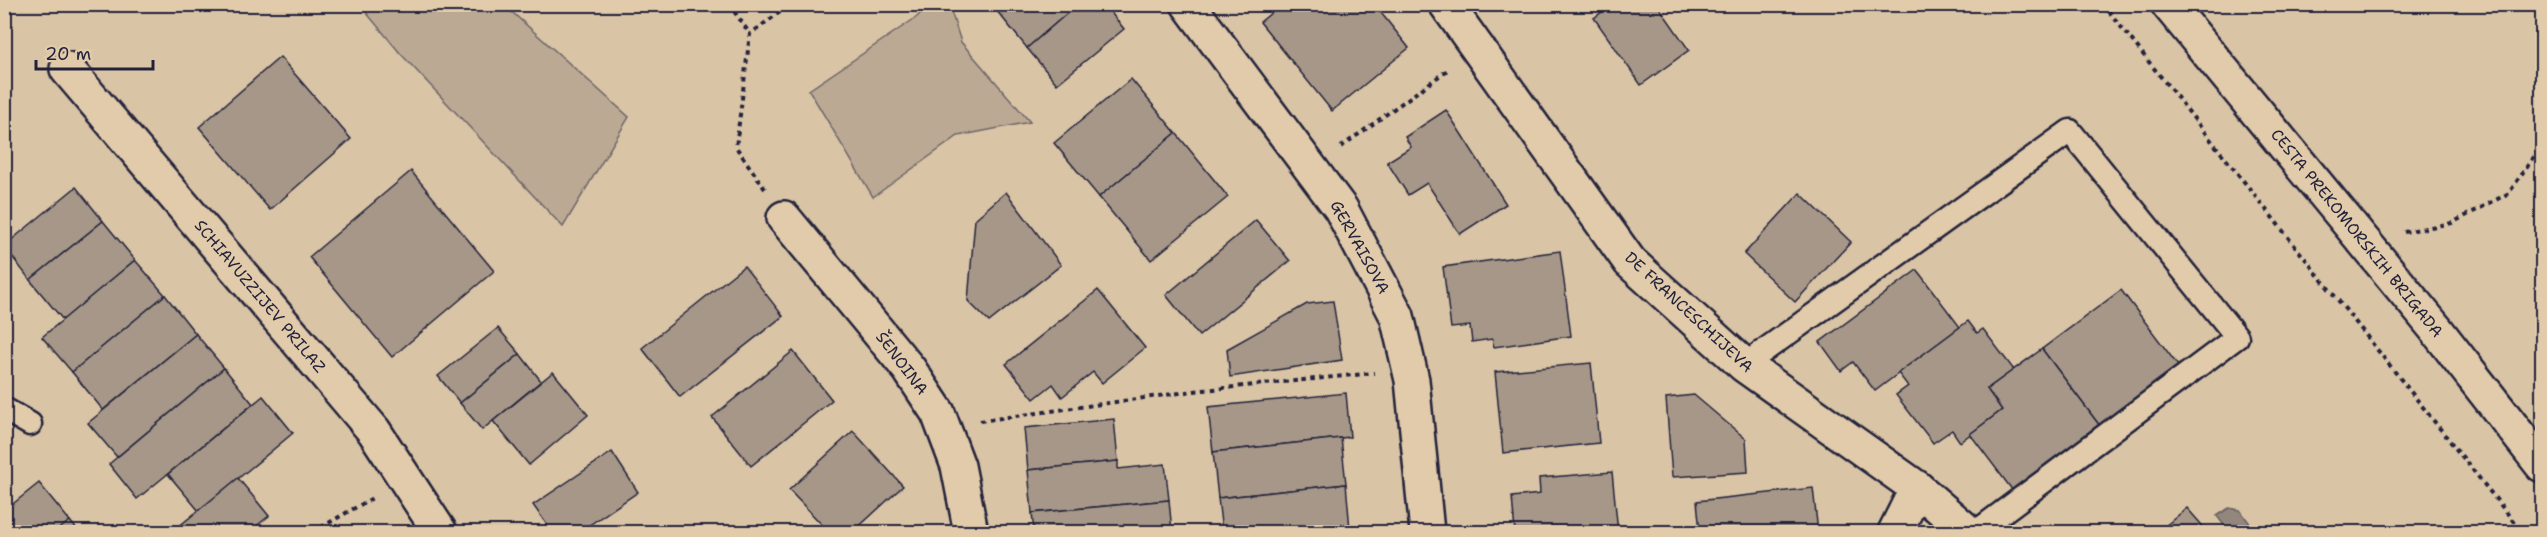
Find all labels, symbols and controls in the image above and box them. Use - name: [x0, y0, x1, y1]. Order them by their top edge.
- scale bar: [36, 33, 153, 71]
- text: 20 m: [45, 42, 91, 66]
- street label: CESTA PREKOMORSKIH BRIGADA: [2266, 124, 2448, 342]
- street label: GERVAISOVA: [1326, 196, 1394, 298]
- street label: SCHIAVUZZIJEV PRILAZ: [190, 215, 330, 377]
- street label: DE FRANCESCHIJEVA: [1620, 247, 1758, 377]
- street label: ŠENOINA: [871, 327, 933, 399]

